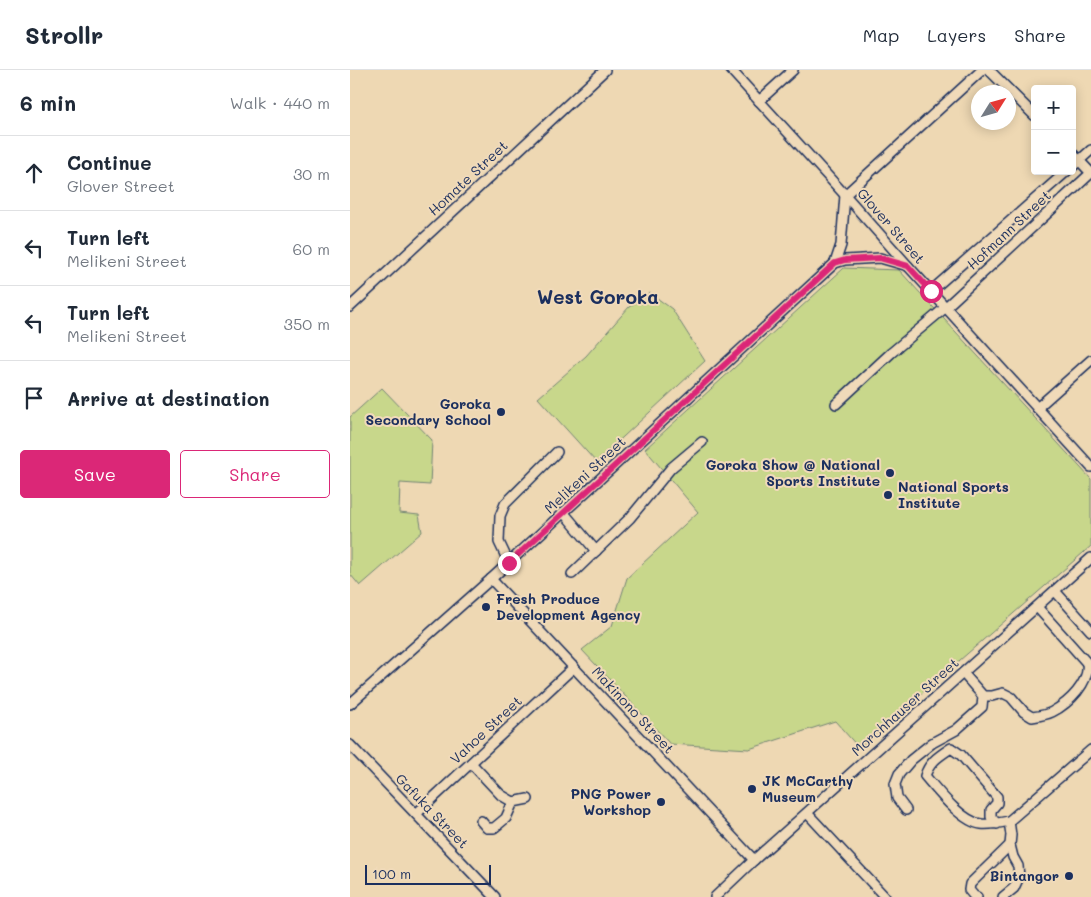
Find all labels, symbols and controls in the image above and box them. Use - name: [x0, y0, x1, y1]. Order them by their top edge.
- text: Strollr: [25, 19, 103, 50]
- text: Map: [863, 23, 899, 47]
- text: Layers: [927, 23, 986, 47]
- text: Share: [1014, 23, 1066, 47]
- north arrow: [971, 85, 1016, 130]
- map controls: [1031, 85, 1076, 175]
- button: +: [1031, 85, 1076, 130]
- text: 6 min: [20, 89, 76, 116]
- text: Walk · 440 m: [230, 92, 330, 113]
- button: −: [1031, 130, 1076, 175]
- street label: Homate Street: [424, 136, 511, 219]
- text: Continue: [67, 150, 152, 175]
- icon: ahead: [20, 159, 48, 187]
- text: 30 m: [293, 163, 330, 184]
- text: Glover Street: [67, 175, 175, 196]
- street label: Glover Street: [853, 184, 929, 268]
- street label: Hofmann Street: [963, 186, 1055, 273]
- text: Turn left: [67, 225, 150, 250]
- icon: left: [20, 234, 48, 262]
- text: 60 m: [293, 238, 330, 259]
- text: Melikeni Street: [67, 250, 187, 271]
- route start: [920, 280, 943, 303]
- district label: West Goroka: [537, 284, 659, 309]
- text: Turn left: [67, 300, 150, 325]
- icon: left: [20, 309, 48, 337]
- text: 350 m: [284, 313, 330, 334]
- text: Melikeni Street: [67, 325, 187, 346]
- icon: arrive: [20, 384, 48, 412]
- text: Arrive at destination: [67, 386, 270, 411]
- place label: Goroka Secondary School: [366, 394, 491, 429]
- marker: Goroka Secondary School: [495, 406, 507, 418]
- street label: Melikeni Street: [540, 432, 629, 517]
- button: Save: [20, 450, 170, 498]
- button: Share: [180, 450, 330, 498]
- place label: Goroka Show @ National Sports Institute: [706, 455, 880, 490]
- marker: Goroka Show @ National Sports Institute: [884, 467, 896, 479]
- place label: National Sports Institute: [898, 477, 1009, 512]
- marker: National Sports Institute: [882, 489, 894, 501]
- route end: [498, 552, 521, 575]
- place label: Fresh Produce Development Agency: [496, 589, 641, 624]
- marker: Fresh Produce Development Agency: [480, 601, 492, 613]
- street label: Morchhauser Street: [847, 653, 962, 760]
- street label: Makinono Street: [588, 662, 679, 757]
- street label: Vahoe Street: [446, 691, 526, 768]
- street label: Gafuka Street: [392, 769, 473, 852]
- place label: JK McCarthy Museum: [762, 771, 854, 806]
- marker: JK McCarthy Museum: [746, 783, 758, 795]
- place label: PNG Power Workshop: [571, 784, 651, 819]
- marker: PNG Power Workshop: [655, 796, 667, 808]
- scale bar: [365, 862, 491, 885]
- text: 100 m: [372, 864, 411, 883]
- place label: Bintangor: [990, 866, 1059, 885]
- marker: Bintangor: [1063, 870, 1075, 882]

